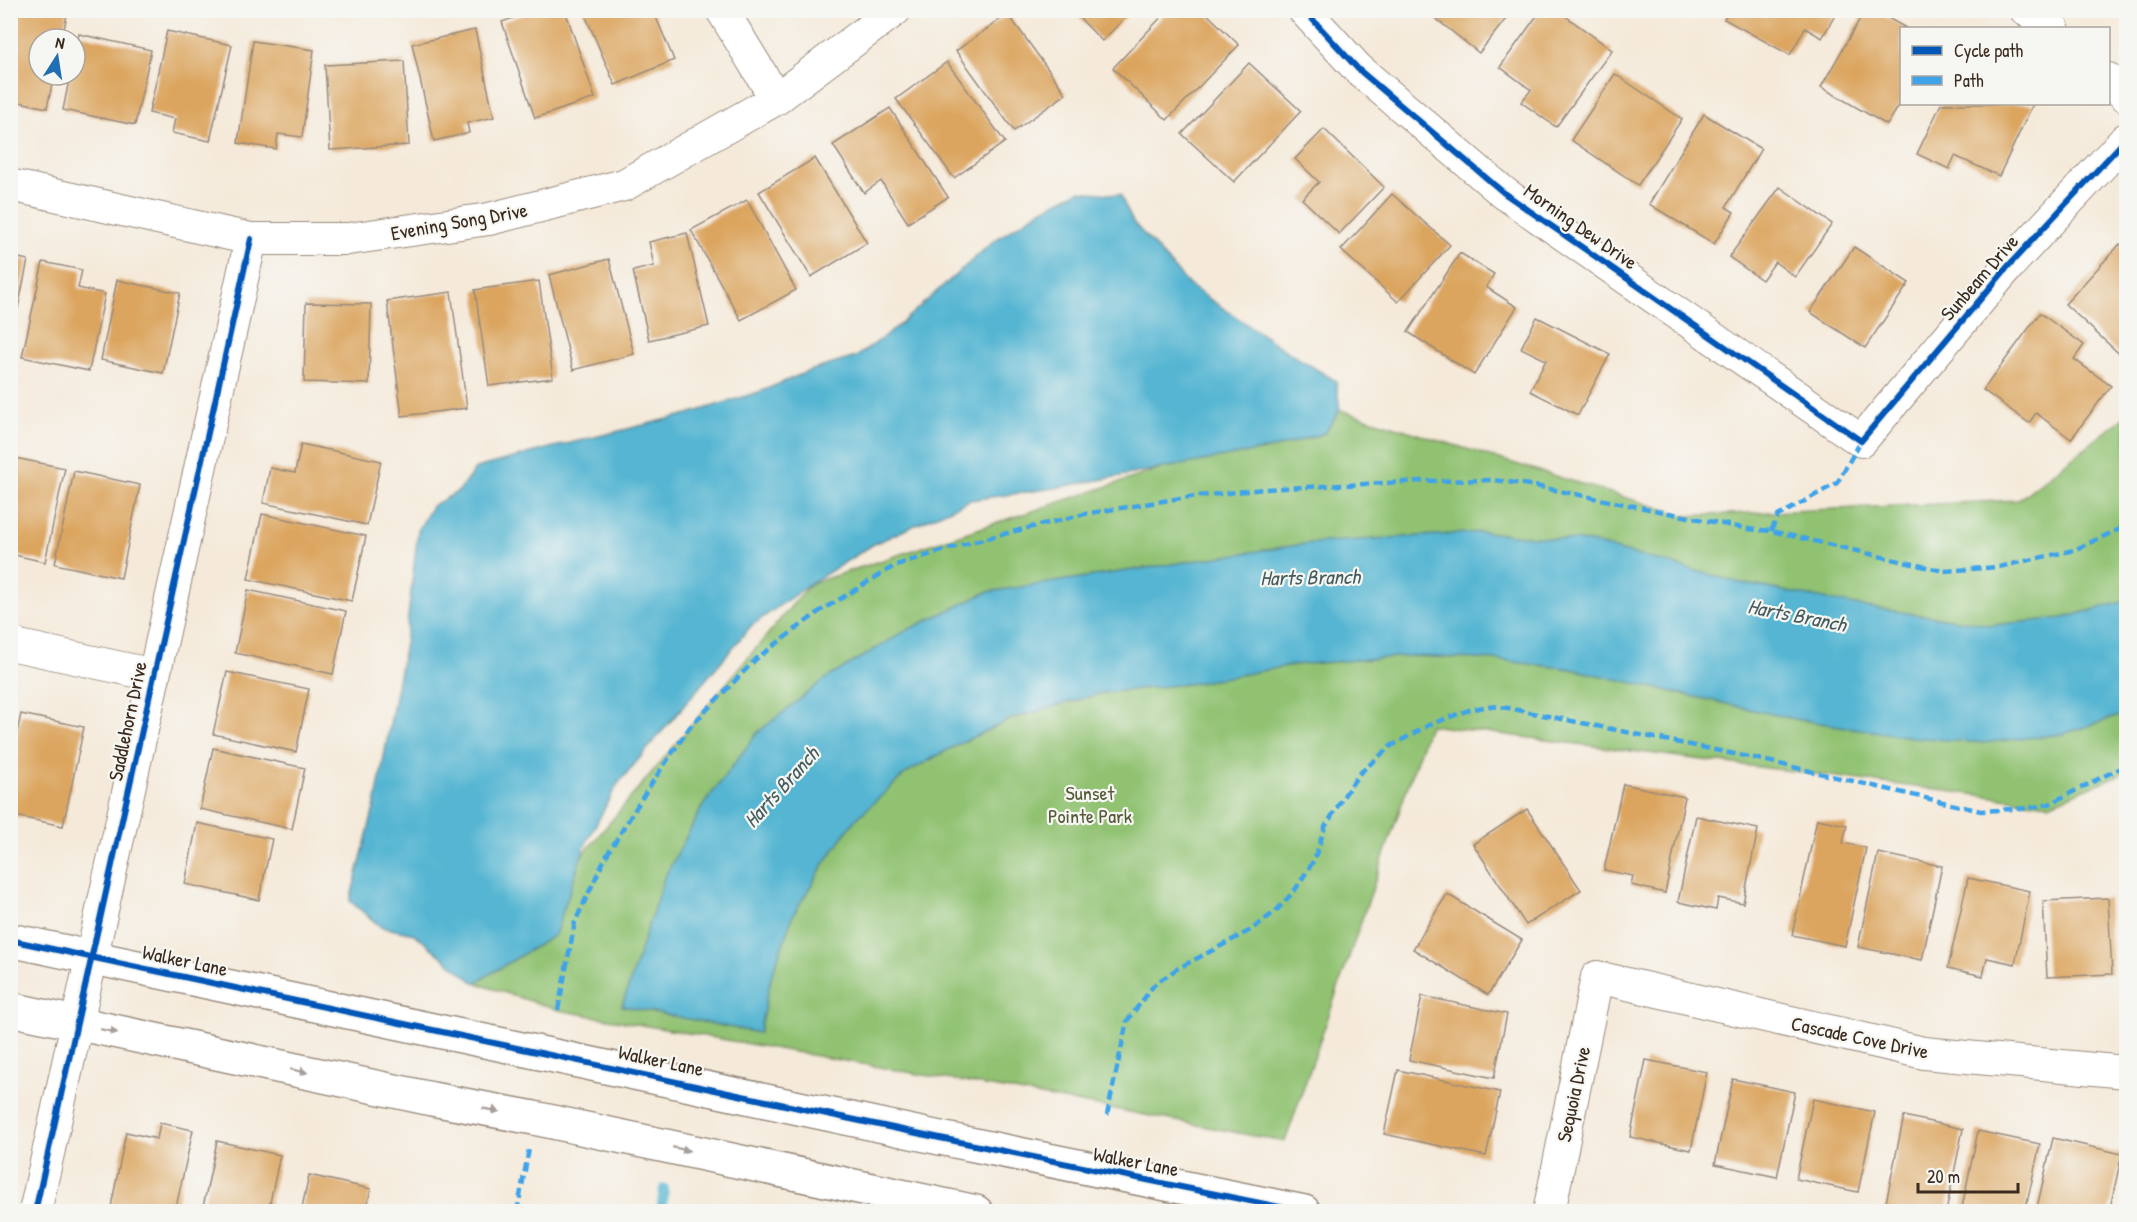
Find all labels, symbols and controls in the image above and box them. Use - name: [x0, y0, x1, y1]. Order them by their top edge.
- north arrow: [27, 27, 87, 87]
- legend: [1900, 27, 2110, 105]
- text: N: [54, 31, 67, 54]
- text: Cycle path: [1954, 38, 2024, 63]
- text: Path: [1954, 68, 1984, 93]
- street label: Morning Dew Drive: [1519, 177, 1643, 275]
- street label: Evening Song Drive: [389, 196, 529, 246]
- street label: Sunbeam Drive: [1934, 228, 2024, 326]
- water label: Harts Branch: [1260, 562, 1361, 592]
- water label: Harts Branch: [1745, 591, 1850, 639]
- street label: Saddlehorn Drive: [101, 659, 153, 783]
- water label: Harts Branch: [737, 739, 826, 834]
- park label: Sunset Pointe Park: [1048, 779, 1132, 829]
- street label: Walker Lane: [140, 938, 230, 982]
- street label: Cascade Cove Drive: [1789, 1009, 1931, 1065]
- one-way arrow: [99, 1027, 118, 1036]
- street label: Walker Lane: [616, 1038, 706, 1082]
- street label: Sequoia Drive: [1550, 1044, 1596, 1144]
- one-way arrow: [290, 1067, 309, 1076]
- one-way arrow: [481, 1106, 500, 1115]
- street label: Walker Lane: [1091, 1140, 1181, 1182]
- one-way arrow: [672, 1145, 691, 1154]
- scale bar: [1918, 1156, 2018, 1194]
- text: 20 m: [1927, 1164, 1960, 1189]

